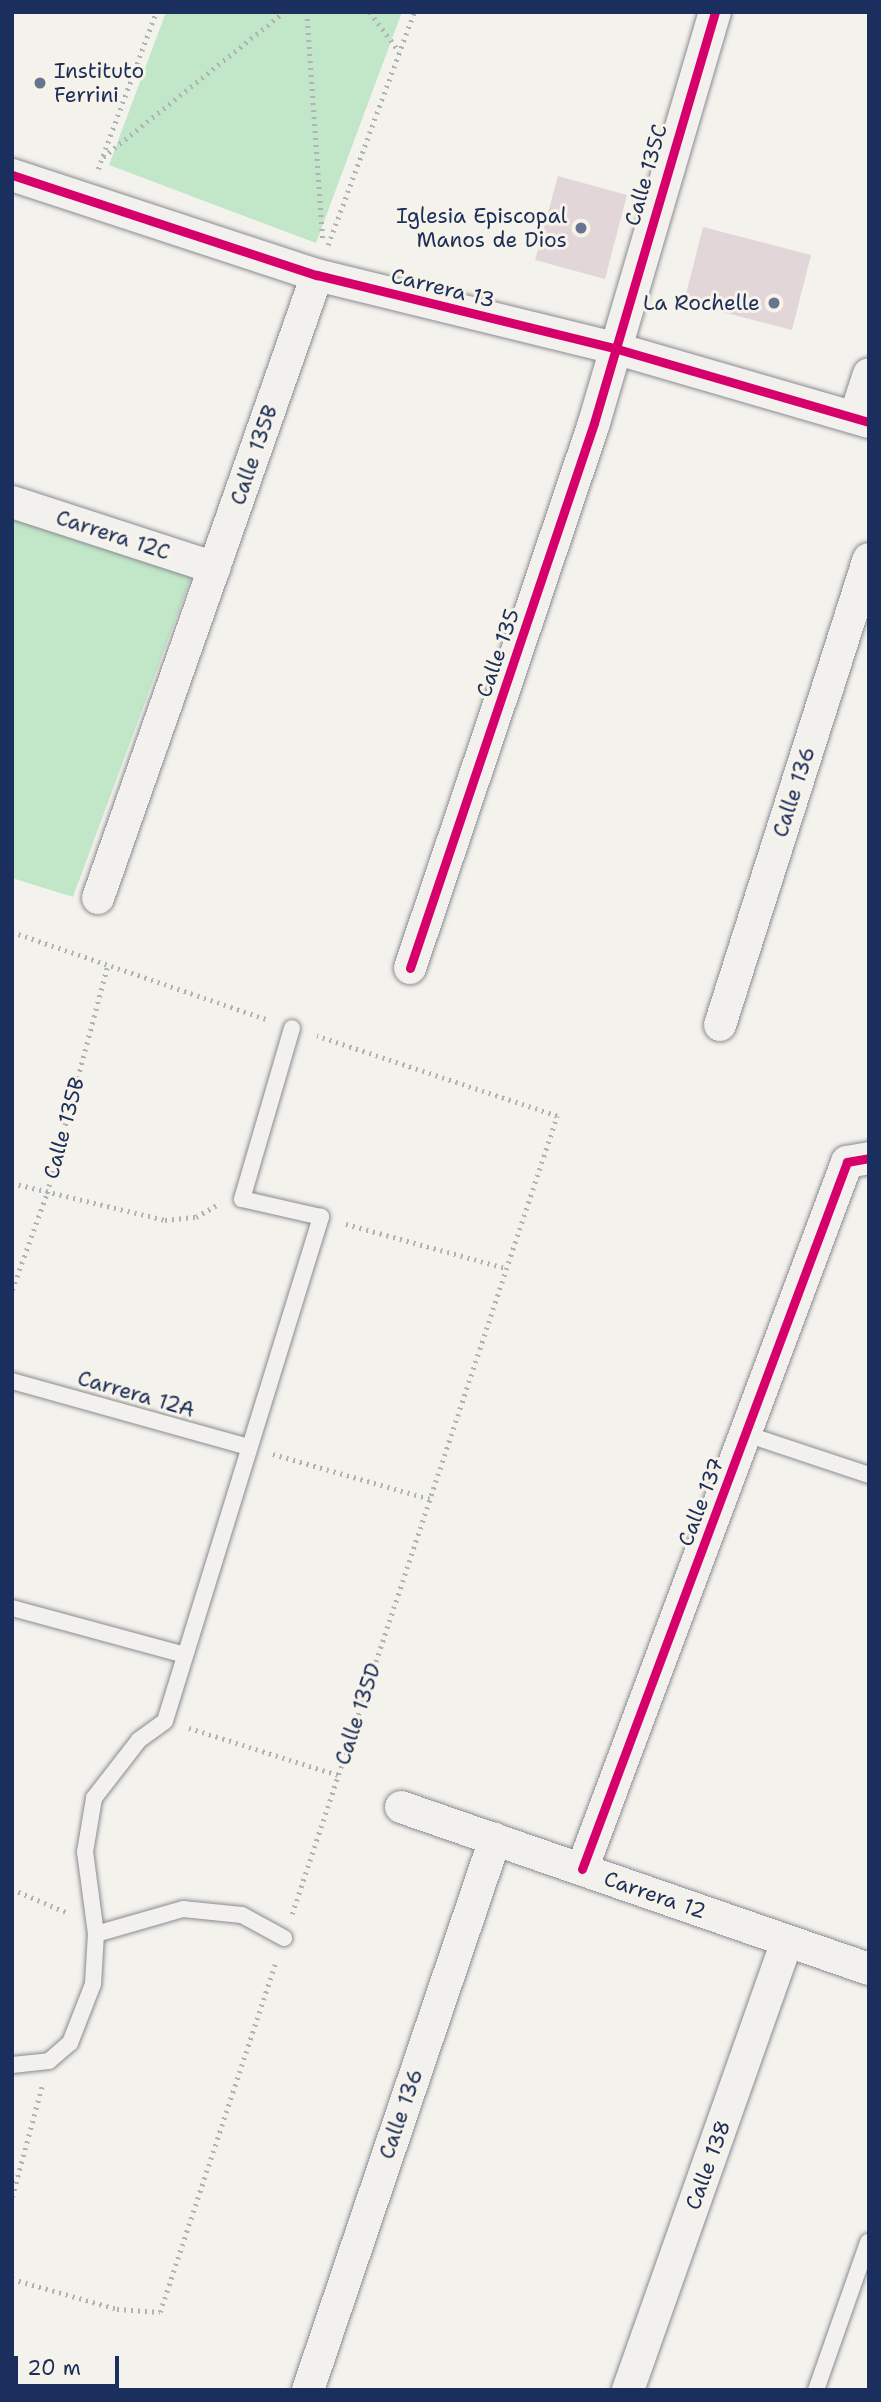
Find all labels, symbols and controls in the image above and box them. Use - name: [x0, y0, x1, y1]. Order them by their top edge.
- place label: Instituto Ferrini: [54, 58, 144, 108]
- marker: Instituto Ferrini: [32, 75, 48, 91]
- street label: Calle 135C: [619, 121, 673, 229]
- place label: Iglesia Episcopal Manos de Dios: [396, 203, 567, 253]
- marker: Iglesia Episcopal Manos de Dios: [573, 220, 589, 236]
- street label: Carrera 13: [388, 263, 498, 313]
- place label: La Rochelle: [643, 290, 760, 316]
- marker: La Rochelle: [766, 295, 782, 311]
- street label: Calle 135B: [225, 402, 283, 508]
- street label: Carrera 12C: [53, 505, 173, 565]
- street label: Calle 135: [471, 606, 525, 700]
- street label: Calle 136: [768, 744, 820, 840]
- street label: Calle 135B: [38, 1074, 90, 1182]
- street label: Carrera 12A: [75, 1365, 197, 1423]
- street label: Calle 137: [673, 1454, 729, 1550]
- street label: Calle 135D: [330, 1660, 386, 1768]
- street label: Carrera 12: [601, 1866, 709, 1924]
- street label: Calle 136: [374, 2066, 428, 2162]
- street label: Calle 138: [680, 2117, 736, 2213]
- scale bar: [18, 2342, 122, 2386]
- text: 20 m: [27, 2354, 81, 2382]

